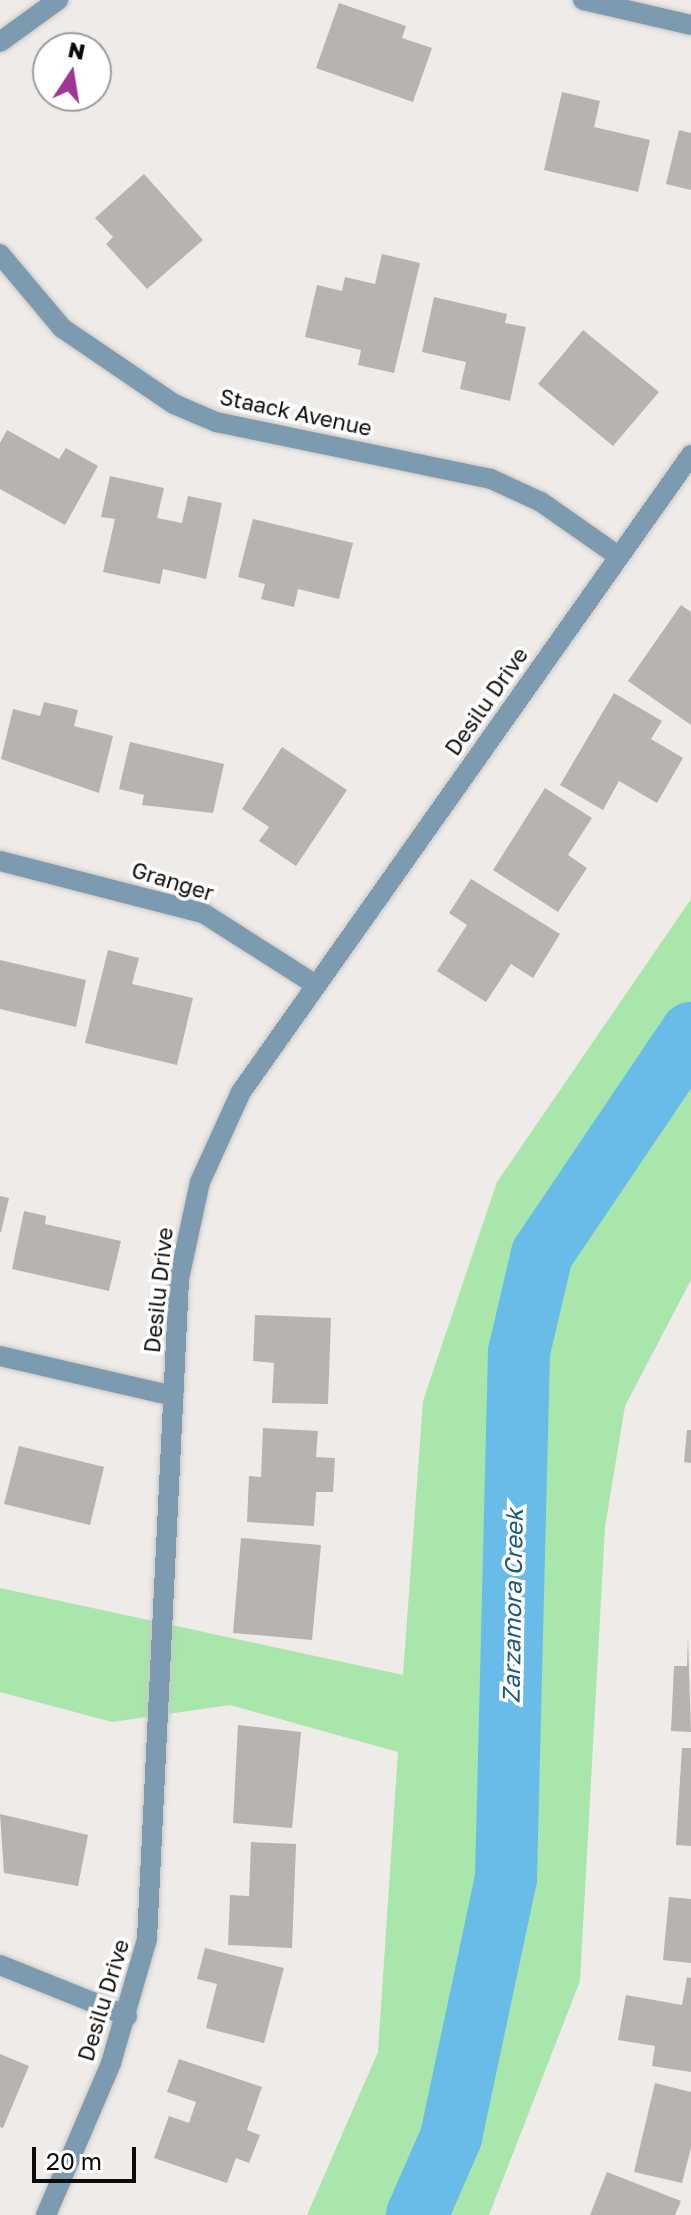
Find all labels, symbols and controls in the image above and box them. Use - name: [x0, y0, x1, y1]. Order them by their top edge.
- north arrow: [32, 32, 112, 112]
- text: N: [66, 35, 88, 65]
- street label: Staack Avenue: [218, 383, 374, 441]
- street label: Desilu Drive: [439, 642, 533, 760]
- street label: Granger: [129, 856, 217, 906]
- street label: Desilu Drive: [138, 1226, 178, 1354]
- water label: Zarzamora Creek: [496, 1509, 528, 1703]
- street label: Desilu Drive: [72, 1936, 134, 2064]
- scale bar: [36, 2131, 140, 2181]
- text: 20 m: [46, 2146, 102, 2175]

